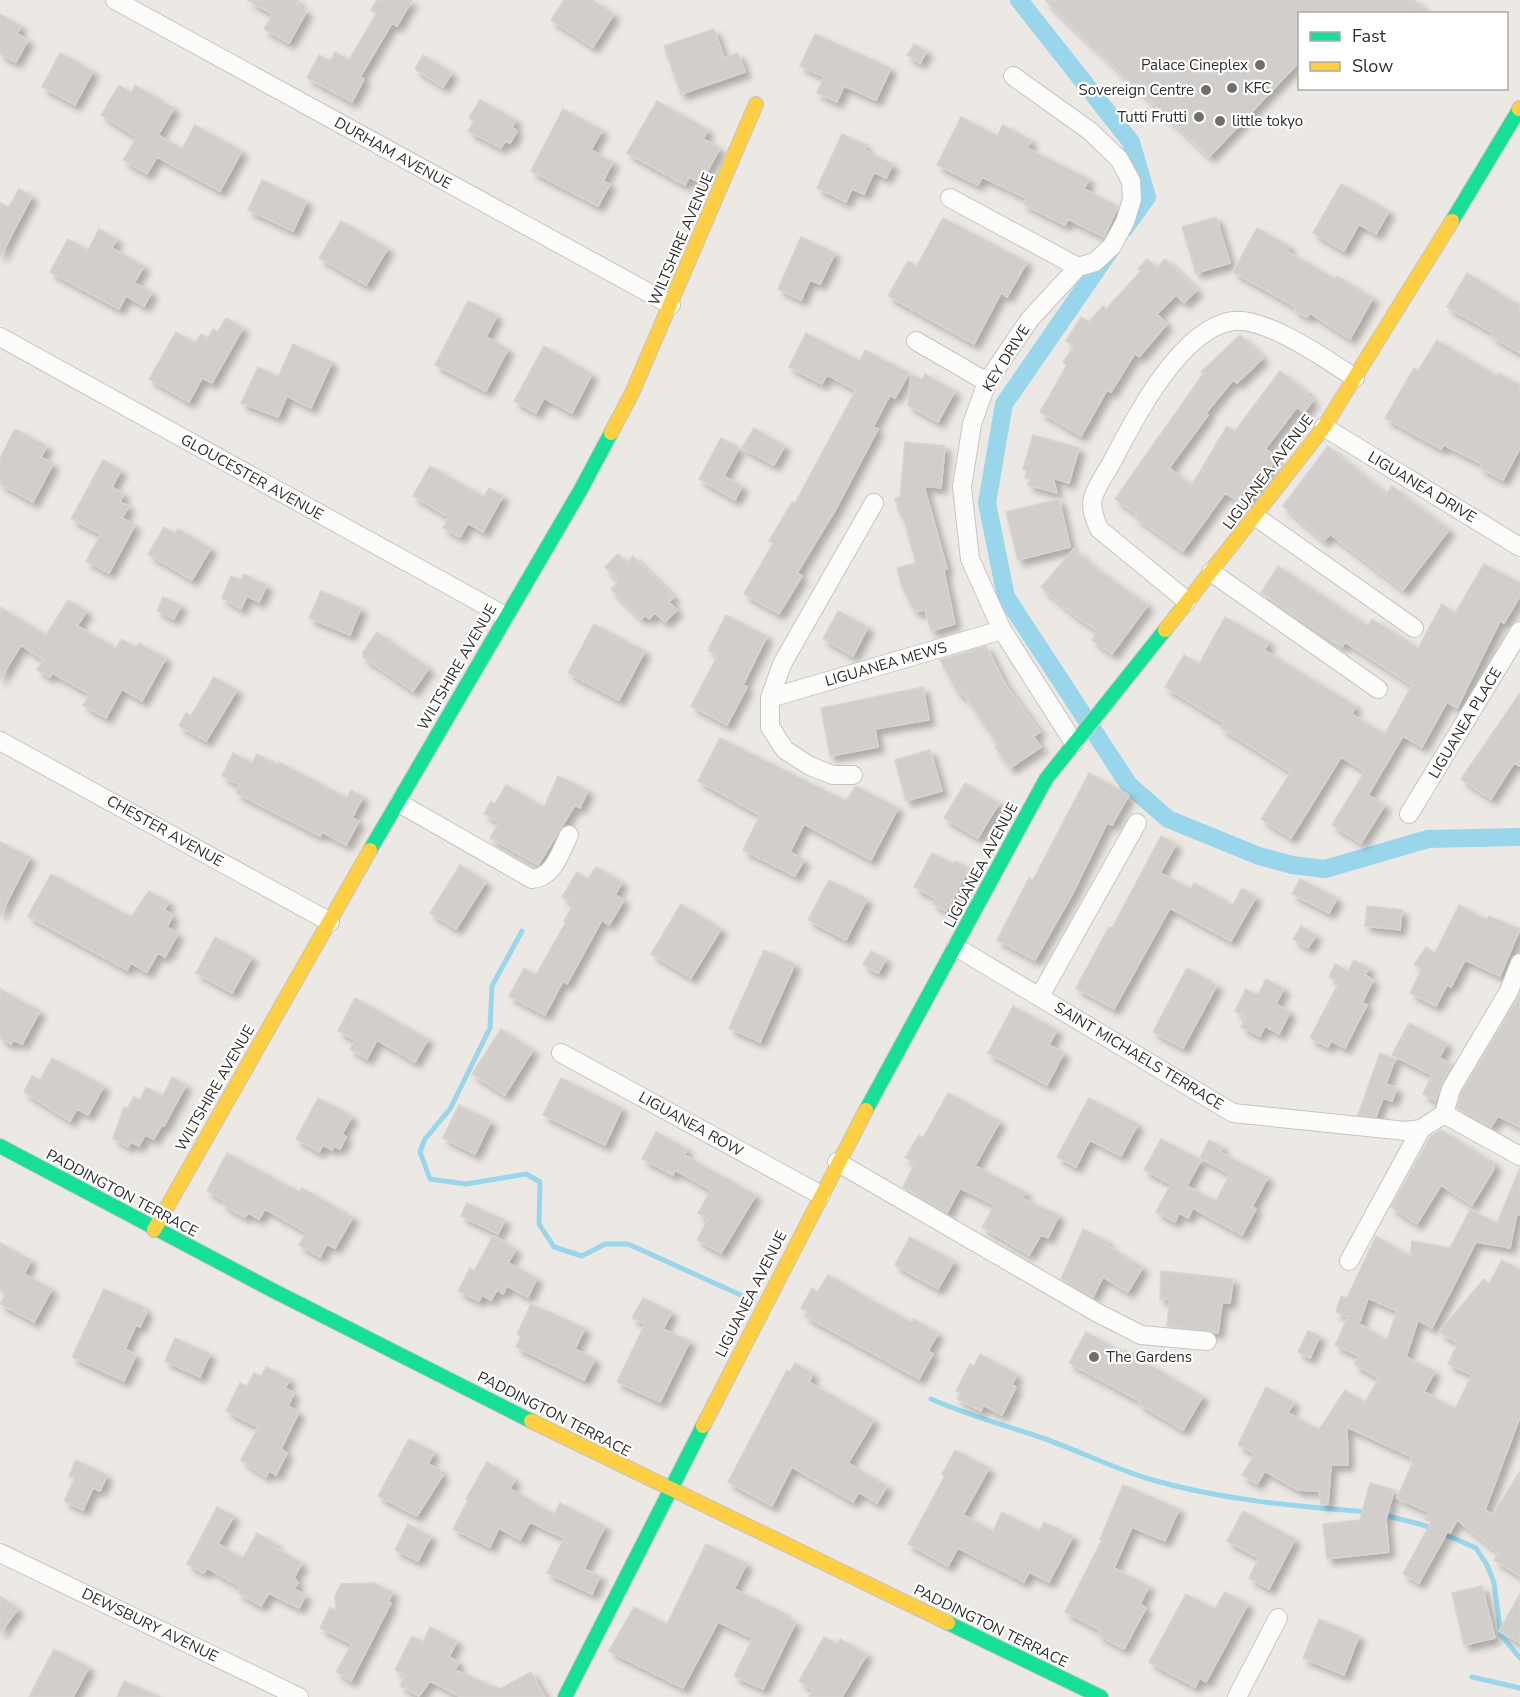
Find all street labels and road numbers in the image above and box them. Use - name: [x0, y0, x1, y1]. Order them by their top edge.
- street label: DURHAM AVENUE: [331, 112, 455, 194]
- street label: WILTSHIRE AVENUE: [644, 170, 718, 308]
- street label: KEY DRIVE: [978, 321, 1034, 395]
- street label: LIGUANEA AVENUE: [1218, 410, 1318, 534]
- street label: GLOUCESTER AVENUE: [177, 429, 327, 525]
- street label: LIGUANEA DRIVE: [1364, 447, 1480, 527]
- street label: WILTSHIRE AVENUE: [413, 600, 501, 734]
- street label: LIGUANEA MEWS: [823, 637, 949, 691]
- street label: LIGUANEA PLACE: [1424, 664, 1506, 782]
- street label: CHESTER AVENUE: [103, 791, 227, 871]
- street label: LIGUANEA AVENUE: [940, 799, 1022, 931]
- street label: SAINT MICHAELS TERRACE: [1051, 997, 1227, 1115]
- street label: WILTSHIRE AVENUE: [171, 1021, 259, 1155]
- street label: LIGUANEA ROW: [635, 1087, 747, 1161]
- street label: PADDINGTON TERRACE: [43, 1144, 201, 1242]
- street label: LIGUANEA AVENUE: [711, 1228, 791, 1360]
- street label: PADDINGTON TERRACE: [474, 1367, 634, 1461]
- street label: PADDINGTON TERRACE: [910, 1580, 1072, 1672]
- street label: DEWSBURY AVENUE: [79, 1583, 221, 1667]

